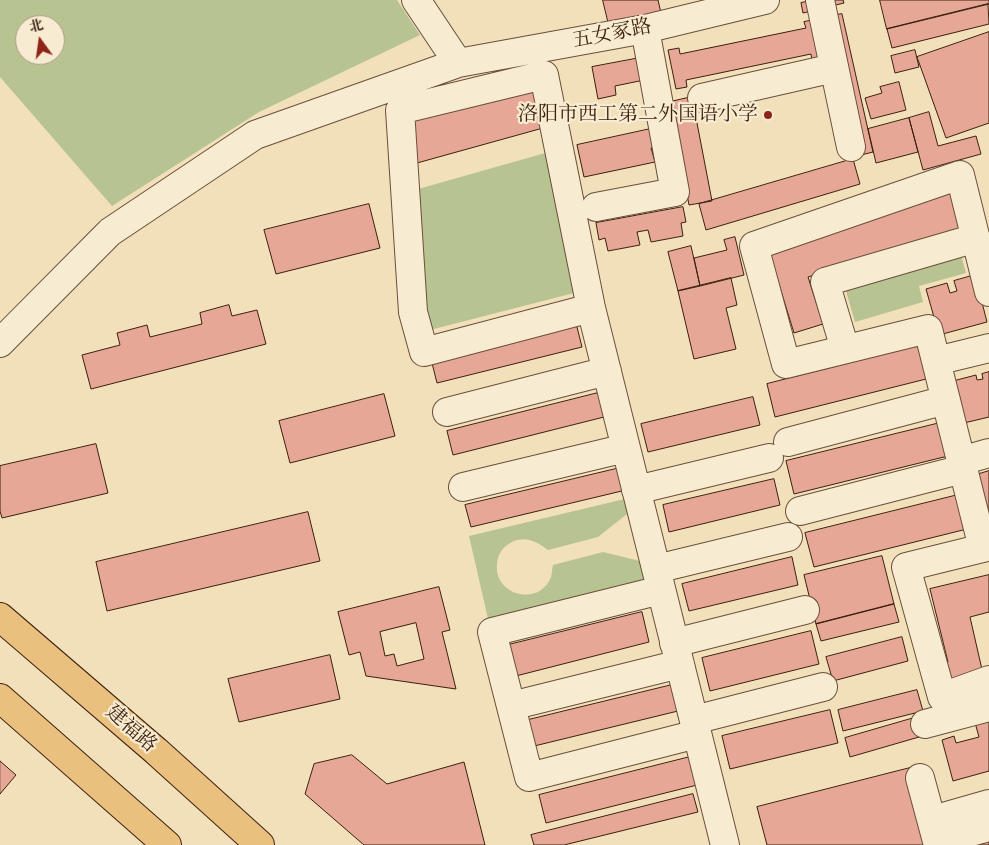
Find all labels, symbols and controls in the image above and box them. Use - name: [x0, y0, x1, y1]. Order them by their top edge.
- north arrow: [15, 15, 65, 65]
- street label: 五女冢路: [570, 15, 654, 53]
- text: 北: [28, 18, 45, 35]
- place label: 洛阳市西工第二外国语小学: [518, 103, 758, 127]
- marker: 洛阳市西工第二外国语小学: [762, 109, 774, 121]
- street label: 建福路: [100, 700, 162, 758]

